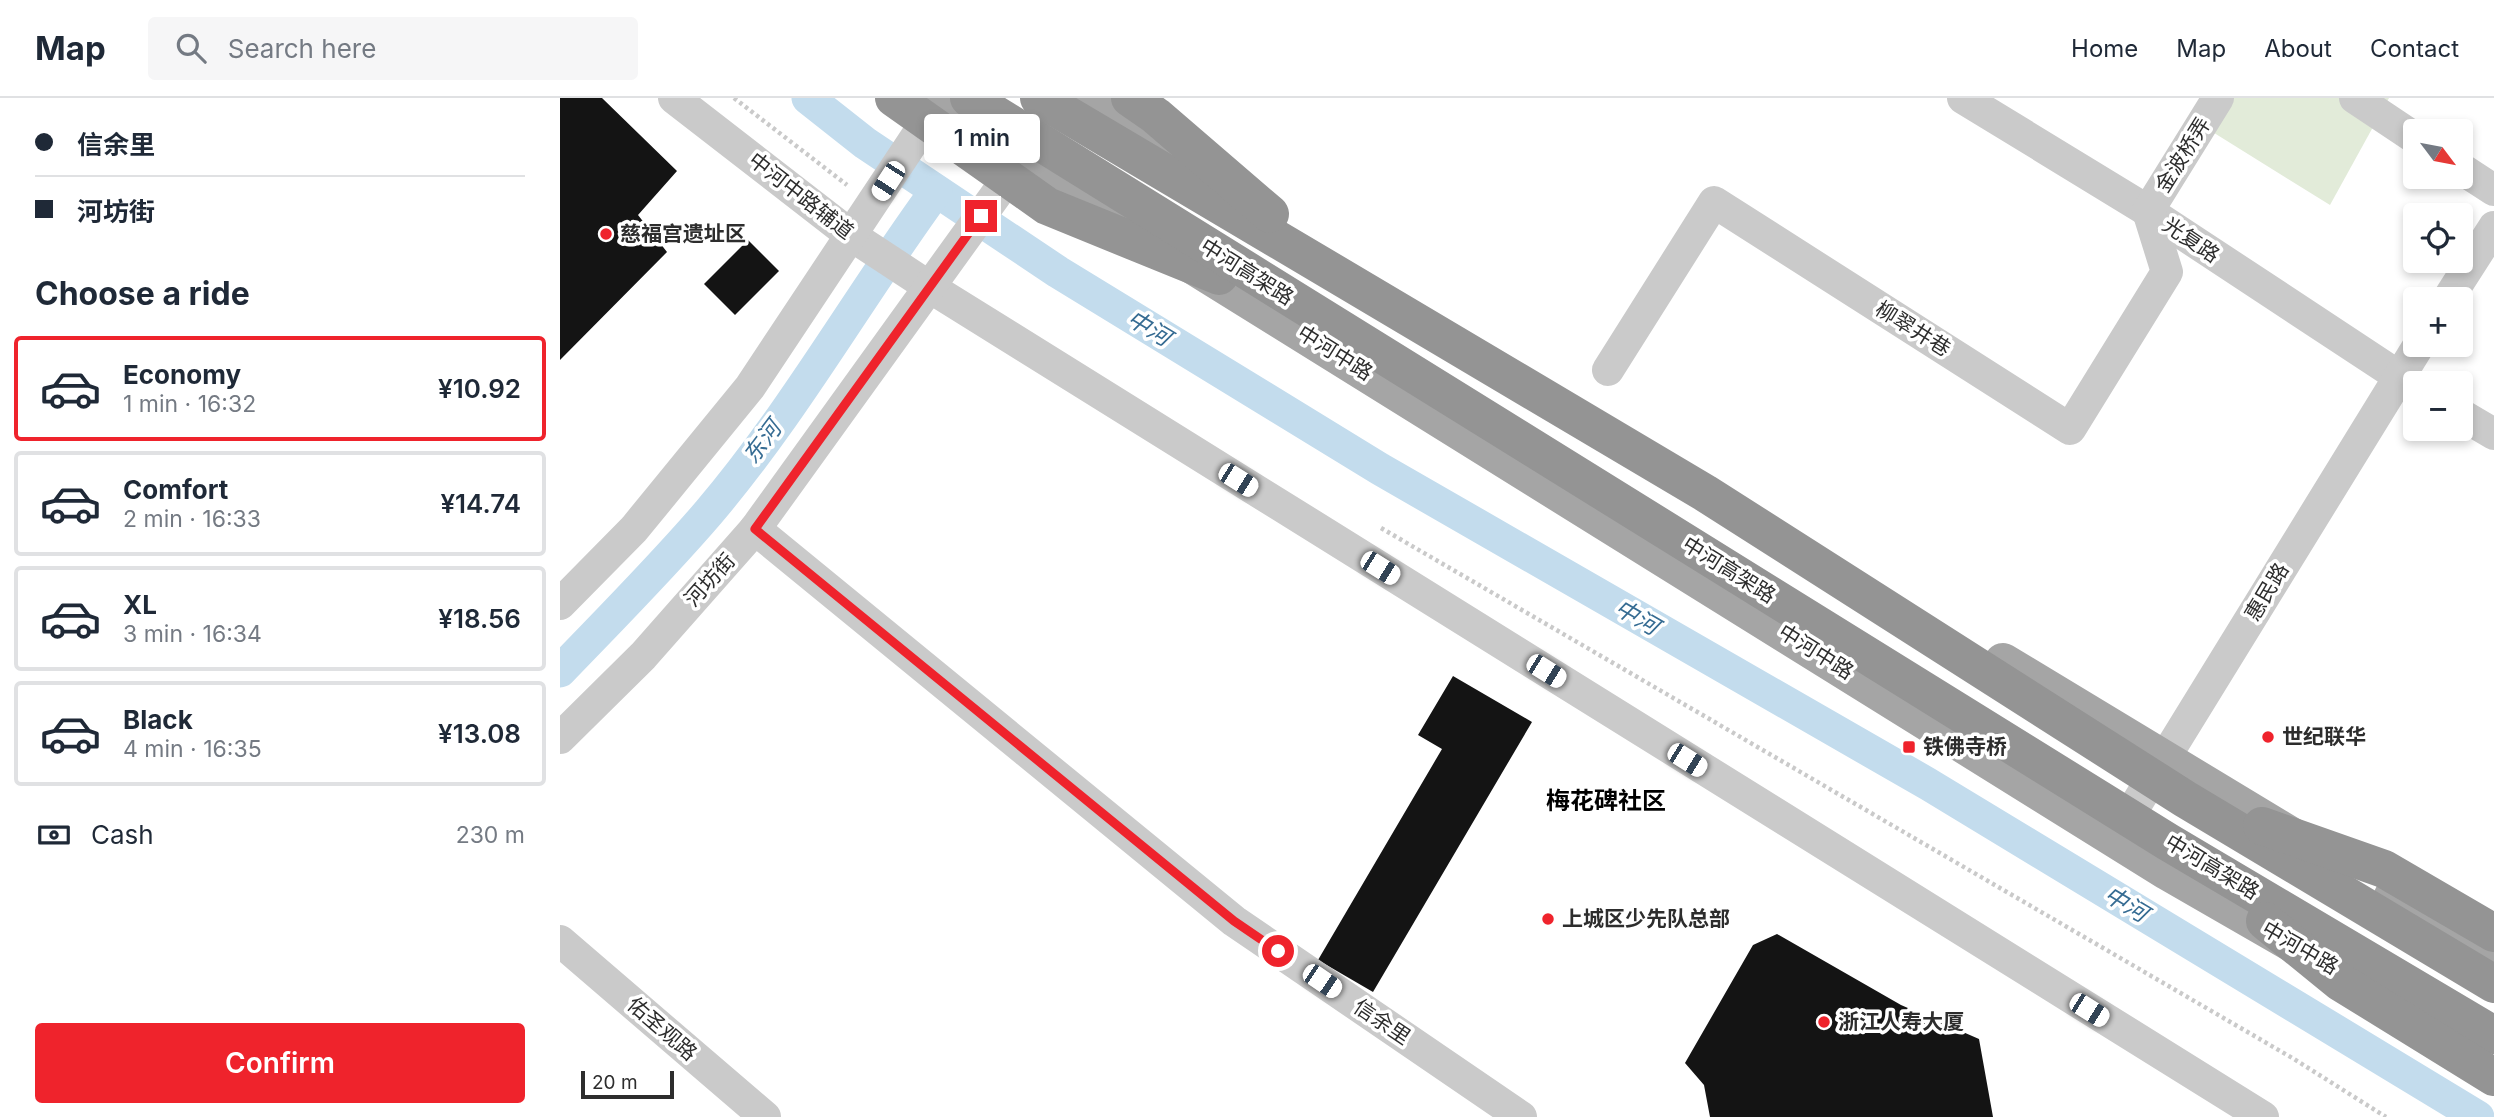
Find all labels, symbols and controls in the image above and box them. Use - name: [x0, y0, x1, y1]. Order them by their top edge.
- search box: [148, 17, 638, 80]
- text: Map: [35, 28, 106, 68]
- icon: search: [172, 29, 210, 67]
- text: Search here: [228, 33, 376, 64]
- text: Home: [2071, 34, 2138, 63]
- text: Map: [2176, 34, 2226, 63]
- text: About: [2264, 34, 2332, 63]
- text: Contact: [2370, 34, 2459, 63]
- street label: 金波桥弄: [2150, 112, 2215, 197]
- callout: 1 min: [923, 115, 1039, 164]
- north arrow: [2403, 119, 2473, 189]
- map controls: [2403, 119, 2473, 441]
- text: 1 min: [954, 124, 1010, 152]
- text: 信余里: [77, 129, 155, 160]
- street label: 中河中路辅道: [744, 147, 859, 244]
- car: [868, 158, 909, 204]
- text: 河坊街: [77, 196, 155, 227]
- route end: [965, 200, 997, 232]
- button: locate: [2403, 203, 2473, 273]
- street label: 光复路: [2158, 212, 2224, 268]
- place label: 慈福宫遗址区: [620, 221, 746, 246]
- marker: 慈福宫遗址区: [598, 226, 614, 242]
- street label: 中河高架路: [1196, 233, 1298, 310]
- text: Choose a ride: [35, 274, 250, 313]
- button: +: [2403, 287, 2473, 357]
- street label: 柳翠井巷: [1871, 296, 1956, 361]
- water label: 中河: [1122, 304, 1179, 354]
- street label: 中河中路: [1293, 320, 1378, 385]
- icon: car: [39, 357, 102, 420]
- text: Economy: [123, 359, 241, 390]
- button: −: [2403, 371, 2473, 441]
- text: ¥10.92: [438, 373, 521, 404]
- text: 1 min · 16:32: [123, 390, 256, 418]
- water label: 东河: [737, 412, 789, 469]
- car: [1215, 460, 1262, 500]
- icon: car: [39, 472, 102, 535]
- text: Comfort: [123, 474, 228, 505]
- text: ¥14.74: [440, 488, 521, 519]
- text: 2 min · 16:33: [123, 505, 261, 533]
- street label: 中河高架路: [1678, 531, 1780, 608]
- street label: 河坊街: [679, 548, 740, 611]
- car: [1357, 548, 1404, 588]
- street label: 惠民路: [2240, 558, 2294, 625]
- icon: car: [39, 587, 102, 650]
- text: XL: [123, 589, 157, 620]
- water label: 中河: [1610, 593, 1667, 643]
- text: ¥18.56: [438, 603, 521, 634]
- street label: 中河中路: [1774, 619, 1859, 684]
- text: 3 min · 16:34: [123, 620, 262, 648]
- car: [1523, 651, 1570, 691]
- icon: car: [39, 702, 102, 765]
- text: Black: [123, 704, 193, 735]
- text: ¥13.08: [438, 718, 521, 749]
- place label: 世纪联华: [2282, 724, 2366, 749]
- marker: 世纪联华: [2260, 729, 2276, 745]
- place label: 铁佛寺桥: [1923, 734, 2007, 759]
- text: 4 min · 16:35: [123, 735, 262, 763]
- marker: 铁佛寺桥: [1901, 739, 1917, 755]
- car: [1664, 740, 1711, 780]
- district label: 梅花碑社区: [1546, 786, 1666, 815]
- icon: cash: [35, 816, 73, 854]
- text: Cash: [91, 819, 154, 850]
- text: 230 m: [456, 821, 525, 849]
- street label: 中河高架路: [2161, 829, 2264, 904]
- water label: 中河: [2099, 880, 2156, 930]
- place label: 上城区少先队总部: [1562, 906, 1730, 931]
- marker: 上城区少先队总部: [1540, 911, 1556, 927]
- street label: 中河中路: [2258, 916, 2343, 979]
- route start: [1262, 935, 1294, 967]
- car: [1299, 961, 1346, 1001]
- car: [2066, 990, 2113, 1030]
- street label: 佑圣观路: [622, 992, 702, 1066]
- street label: 信余里: [1349, 994, 1415, 1050]
- place label: 浙江人寿大厦: [1838, 1009, 1964, 1034]
- marker: 浙江人寿大厦: [1816, 1014, 1832, 1030]
- button: Confirm: [35, 1023, 525, 1103]
- scale bar: [581, 1068, 674, 1100]
- text: 20 m: [592, 1071, 638, 1094]

